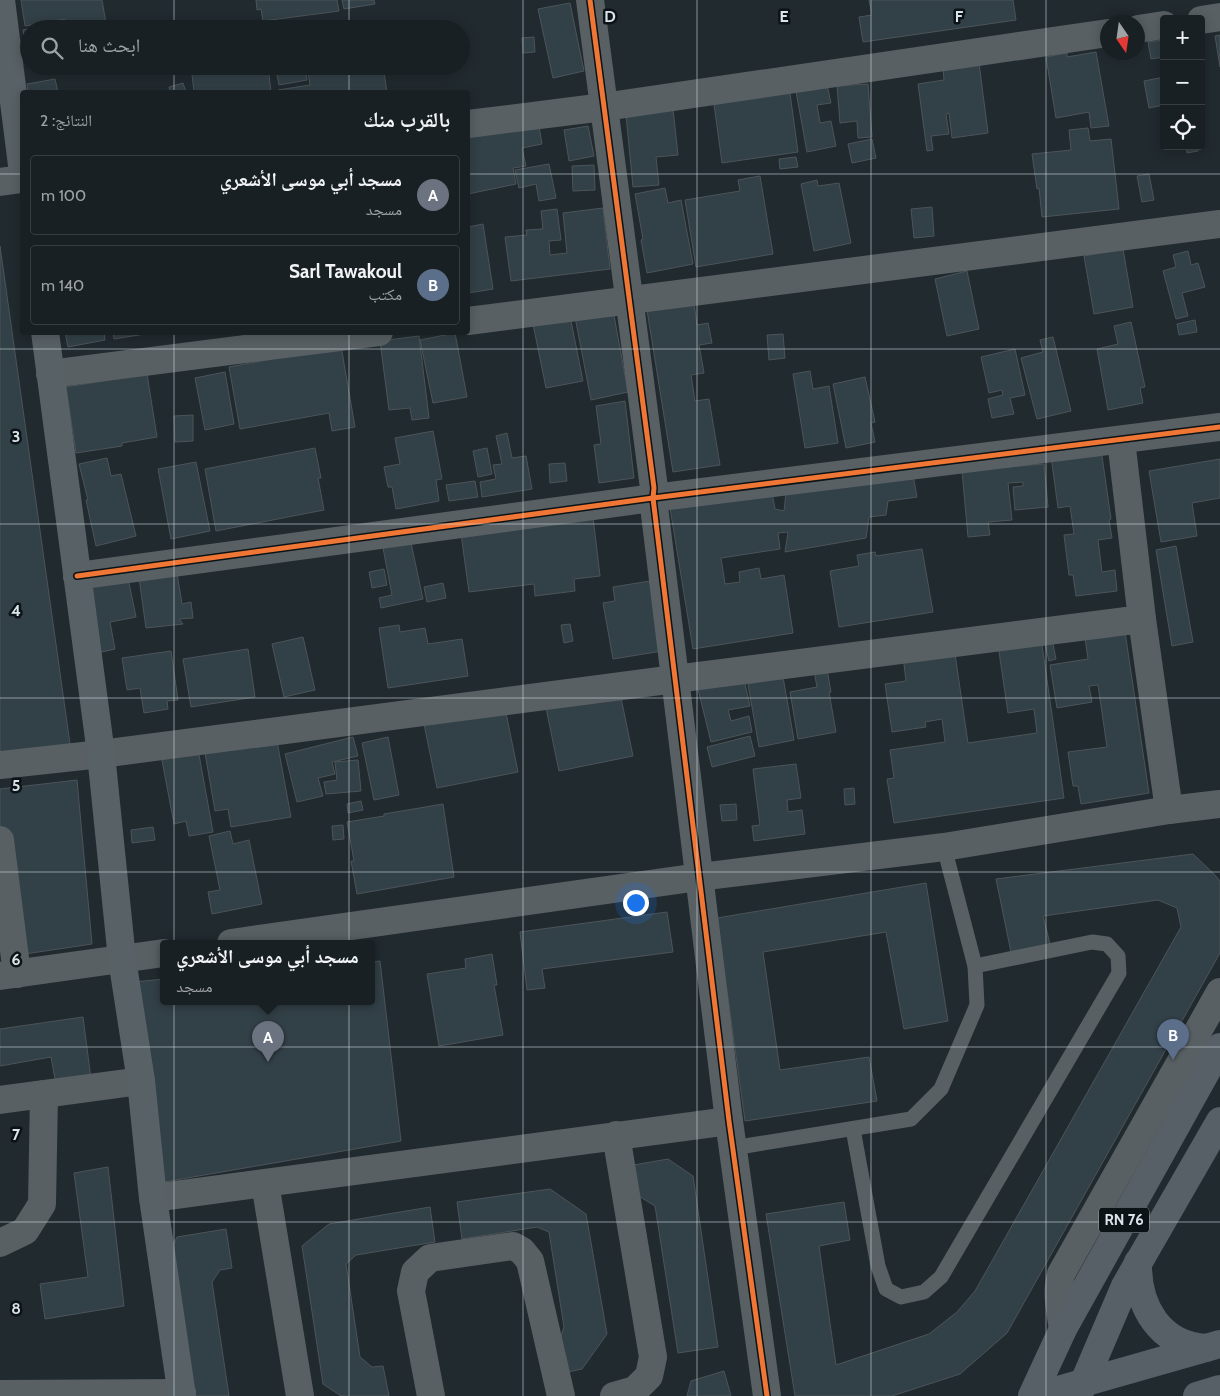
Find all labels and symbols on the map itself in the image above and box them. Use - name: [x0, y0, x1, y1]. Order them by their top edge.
- text: D: [604, 7, 616, 26]
- text: E: [779, 7, 789, 26]
- text: F: [955, 7, 964, 26]
- north arrow: [1100, 15, 1145, 60]
- text: 3: [12, 427, 20, 446]
- text: 4: [11, 601, 21, 620]
- text: 5: [12, 776, 20, 795]
- your location: [623, 890, 649, 916]
- text: 6: [12, 950, 21, 969]
- pin: B: [1157, 1019, 1189, 1060]
- pin: A: [252, 1021, 284, 1062]
- text: 7: [12, 1125, 21, 1144]
- road number: RN 76: [1099, 1208, 1149, 1232]
- text: 8: [11, 1299, 21, 1318]

